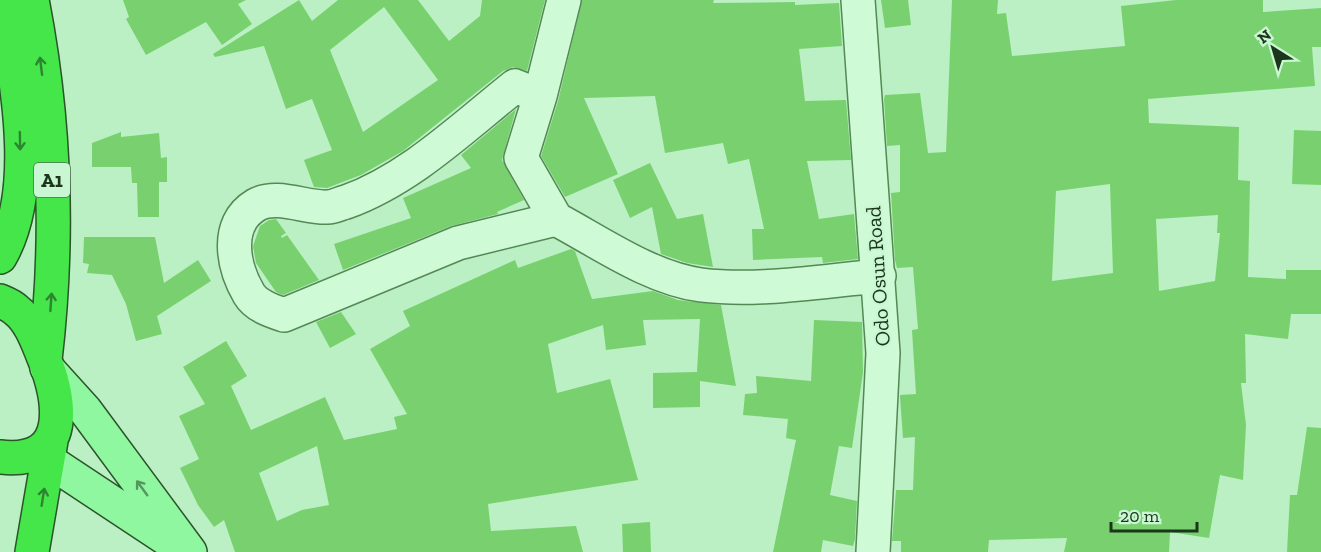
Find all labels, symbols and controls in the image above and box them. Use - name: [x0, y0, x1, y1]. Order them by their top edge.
- north arrow: [1243, 18, 1303, 78]
- text: N: [1254, 25, 1275, 48]
- one-way arrow: [35, 56, 46, 76]
- one-way arrow: [14, 131, 26, 151]
- road number: A1: [34, 163, 70, 197]
- street label: Odo Osun Road: [860, 205, 895, 347]
- one-way arrow: [46, 293, 57, 313]
- one-way arrow: [136, 481, 148, 497]
- one-way arrow: [37, 487, 48, 507]
- scale bar: [1111, 495, 1196, 533]
- text: 20 m: [1120, 505, 1160, 527]

